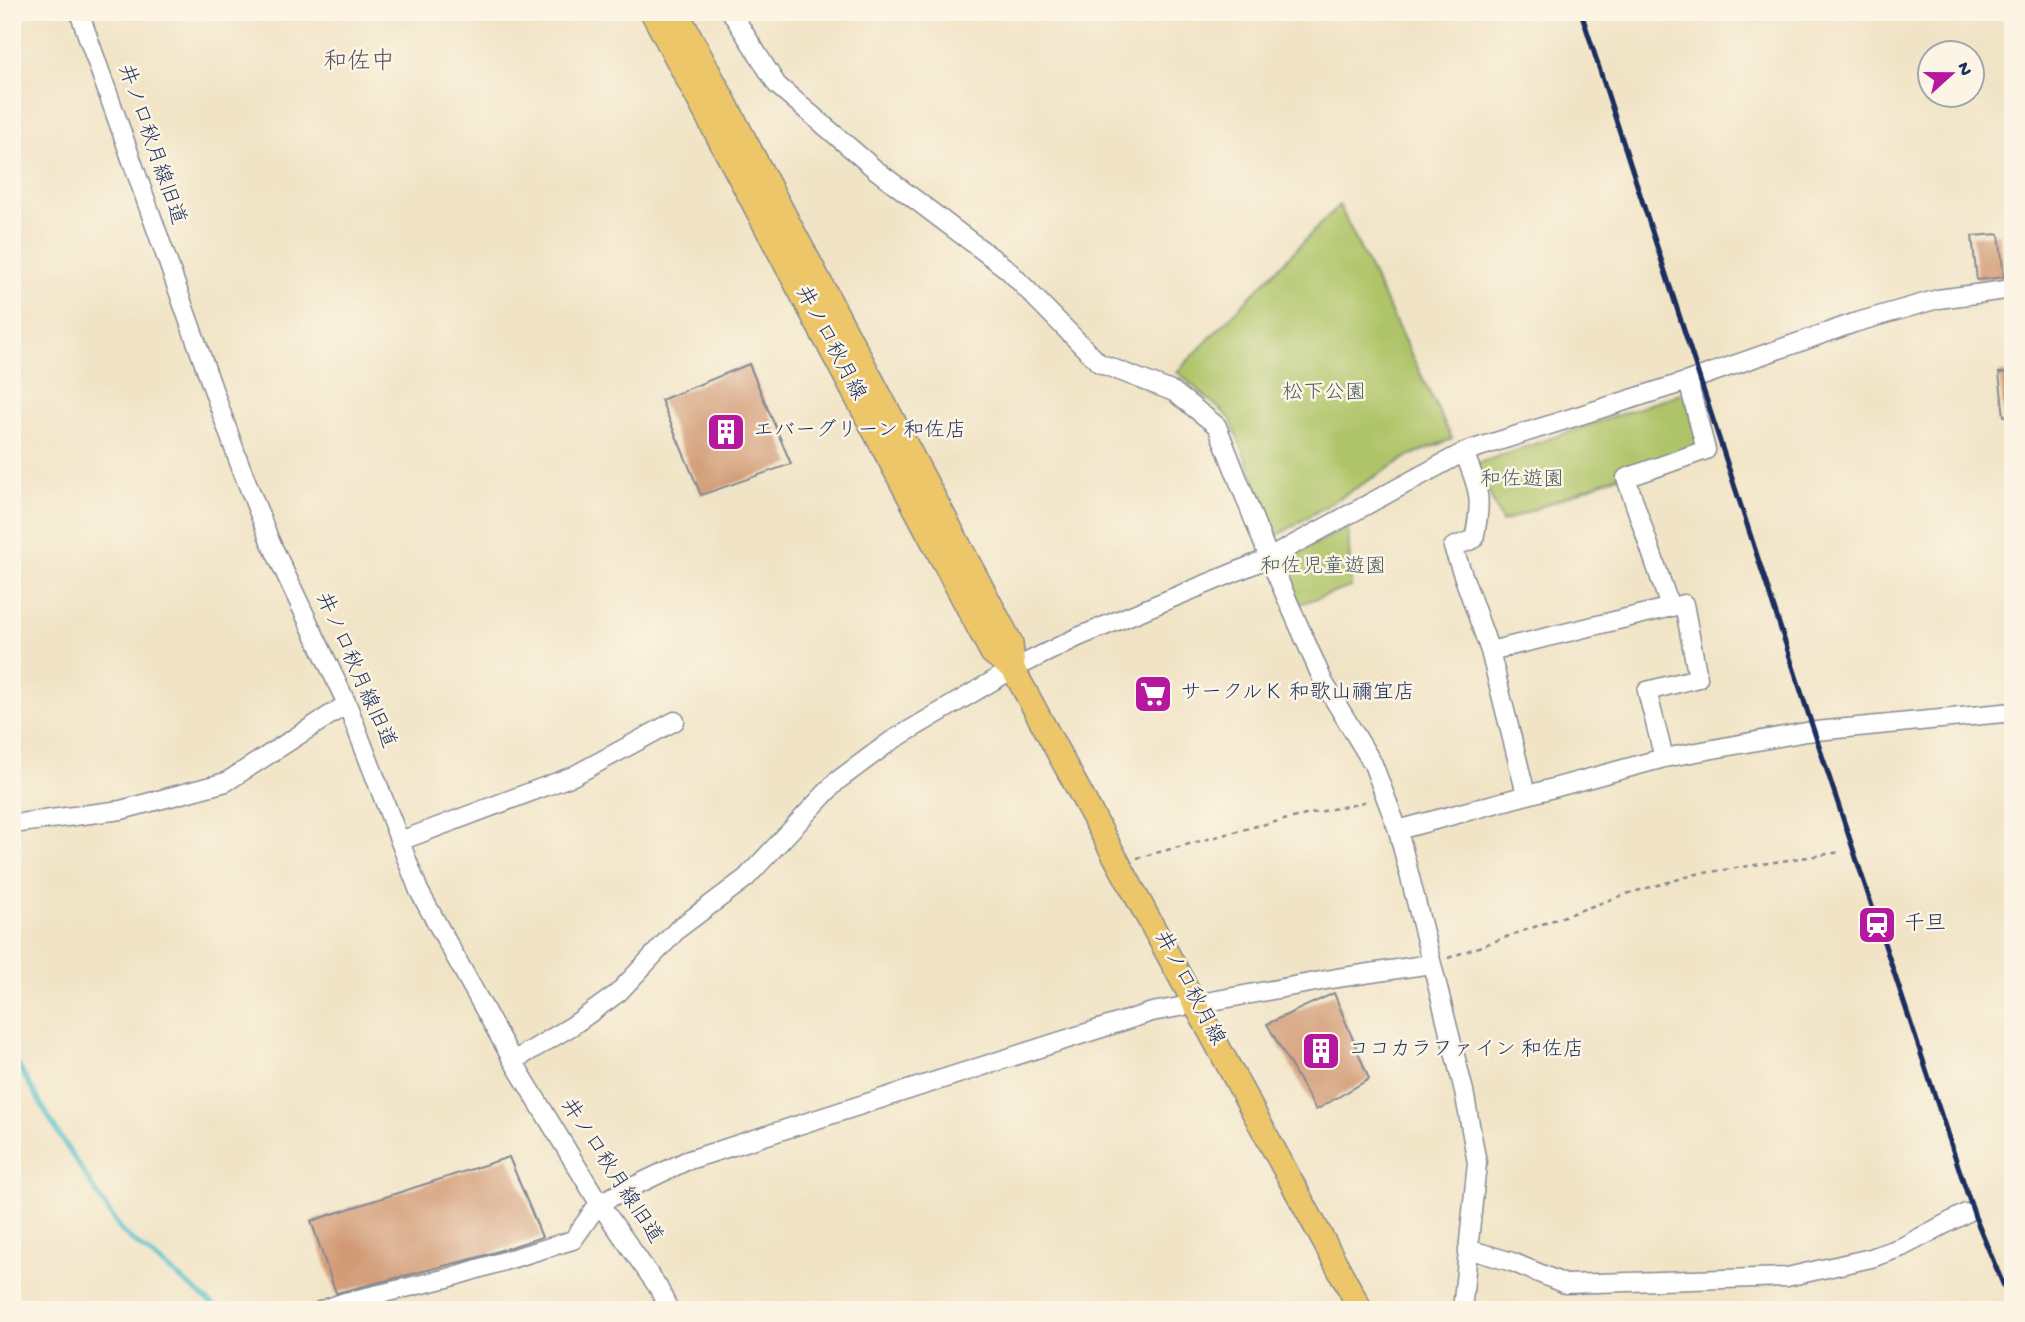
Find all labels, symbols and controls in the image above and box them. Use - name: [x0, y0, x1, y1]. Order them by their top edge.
- north arrow: [1916, 38, 1986, 108]
- district label: 和佐中: [323, 48, 395, 78]
- text: N: [1951, 59, 1977, 79]
- street label: 井ノ口秋月線旧道: [111, 61, 191, 228]
- street label: 井ノ口秋月線: [788, 282, 871, 405]
- park label: 松下公園: [1282, 381, 1366, 407]
- building icon: エバーグリーン 和佐店: [705, 411, 747, 453]
- place label: エバーグリーン 和佐店: [753, 418, 966, 445]
- park label: 和佐遊園: [1480, 468, 1564, 494]
- park label: 和佐児童遊園: [1260, 554, 1386, 581]
- street label: 井ノ口秋月線旧道: [308, 588, 401, 753]
- supermarket icon: サークルＫ 和歌山禰宜店: [1132, 673, 1174, 715]
- place label: サークルＫ 和歌山禰宜店: [1180, 680, 1415, 707]
- station icon: 千旦: [1856, 904, 1898, 946]
- place label: 千旦: [1904, 912, 1946, 938]
- street label: 井ノ口秋月線: [1147, 927, 1230, 1050]
- building icon: ココカラファイン 和佐店: [1300, 1030, 1342, 1072]
- place label: ココカラファイン 和佐店: [1348, 1037, 1584, 1064]
- street label: 井ノ口秋月線旧道: [554, 1094, 668, 1249]

